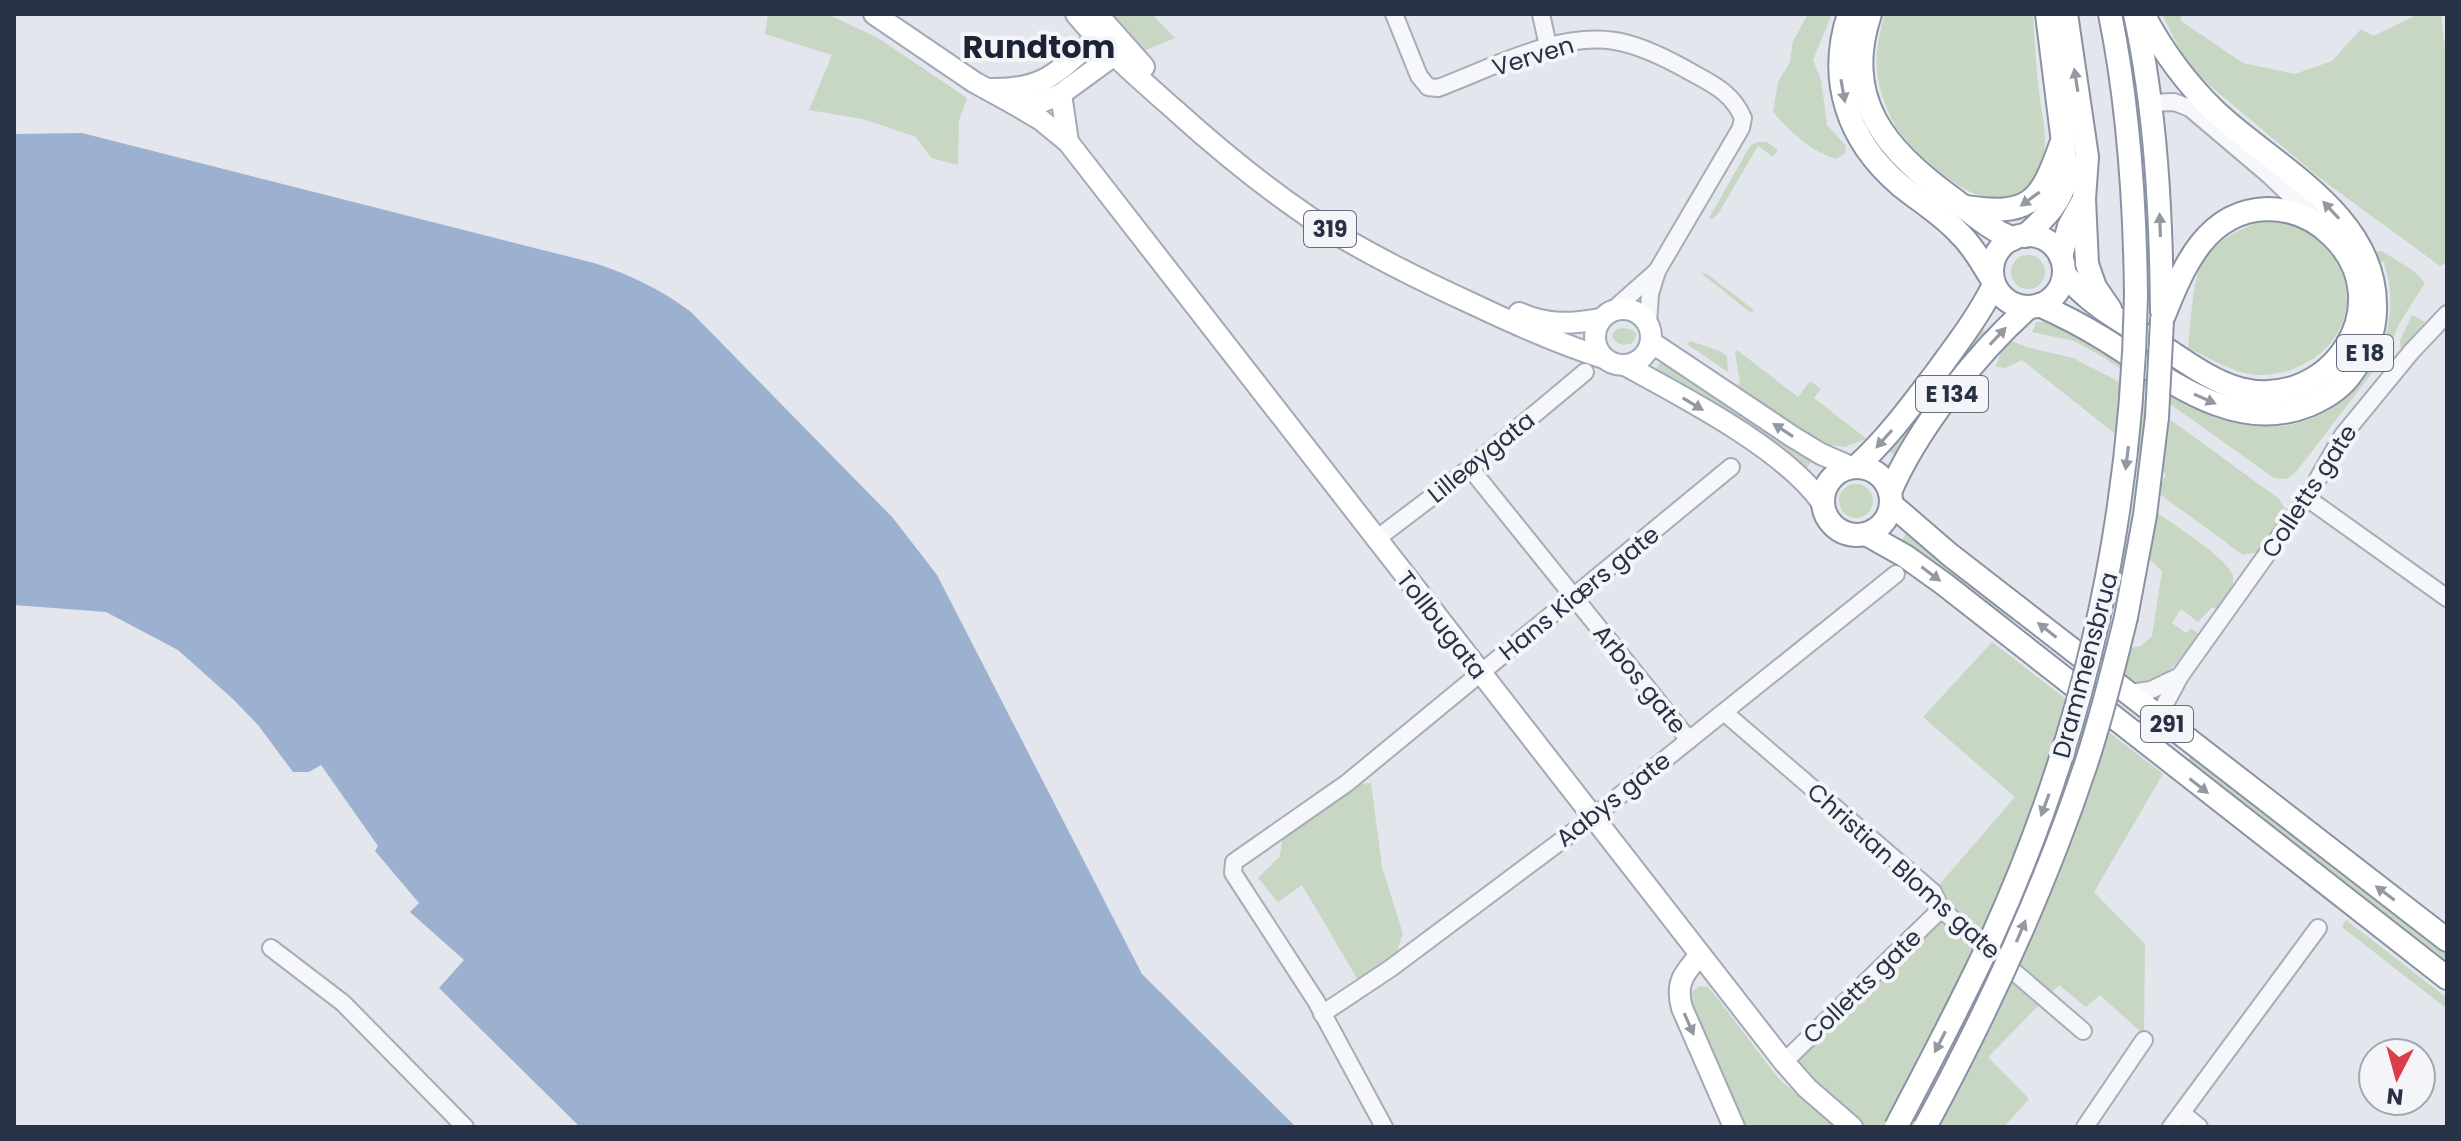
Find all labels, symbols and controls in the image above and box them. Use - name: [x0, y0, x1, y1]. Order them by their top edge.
- district label: Rundtom: [963, 24, 1116, 69]
- street label: Verven: [1488, 28, 1578, 84]
- one-way arrow: [2069, 67, 2082, 92]
- one-way arrow: [1838, 79, 1850, 104]
- one-way arrow: [2019, 191, 2041, 207]
- one-way arrow: [2322, 201, 2340, 220]
- road number: 319: [1304, 211, 1356, 247]
- one-way arrow: [2154, 212, 2167, 237]
- one-way arrow: [1988, 327, 2006, 346]
- road number: E 18: [2337, 335, 2393, 371]
- road number: E 134: [1916, 376, 1988, 412]
- one-way arrow: [2193, 392, 2216, 406]
- one-way arrow: [1682, 397, 1704, 411]
- street label: Lilleøygata: [1420, 404, 1542, 510]
- street label: Colletts gate: [2253, 418, 2365, 564]
- one-way arrow: [1772, 423, 1794, 438]
- one-way arrow: [1875, 430, 1893, 449]
- one-way arrow: [2120, 446, 2133, 471]
- street label: Hans Kiærs gate: [1492, 518, 1666, 668]
- street label: Tollbugata: [1389, 564, 1495, 686]
- one-way arrow: [1920, 566, 1941, 582]
- street label: Drammensbrua: [2044, 568, 2126, 762]
- street label: Arbos gate: [1586, 617, 1694, 741]
- one-way arrow: [2037, 622, 2057, 638]
- road number: 291: [2141, 706, 2193, 742]
- street label: Aabys gate: [1549, 744, 1677, 854]
- street label: Christian Bloms gate: [1800, 775, 2008, 967]
- one-way arrow: [2189, 777, 2209, 794]
- one-way arrow: [2038, 793, 2050, 817]
- one-way arrow: [2375, 885, 2395, 901]
- one-way arrow: [2015, 920, 2028, 943]
- street label: Colletts gate: [1795, 921, 1929, 1051]
- one-way arrow: [1682, 1012, 1695, 1036]
- one-way arrow: [1933, 1031, 1947, 1054]
- north arrow: [2357, 1037, 2437, 1117]
- text: N: [2385, 1080, 2405, 1113]

